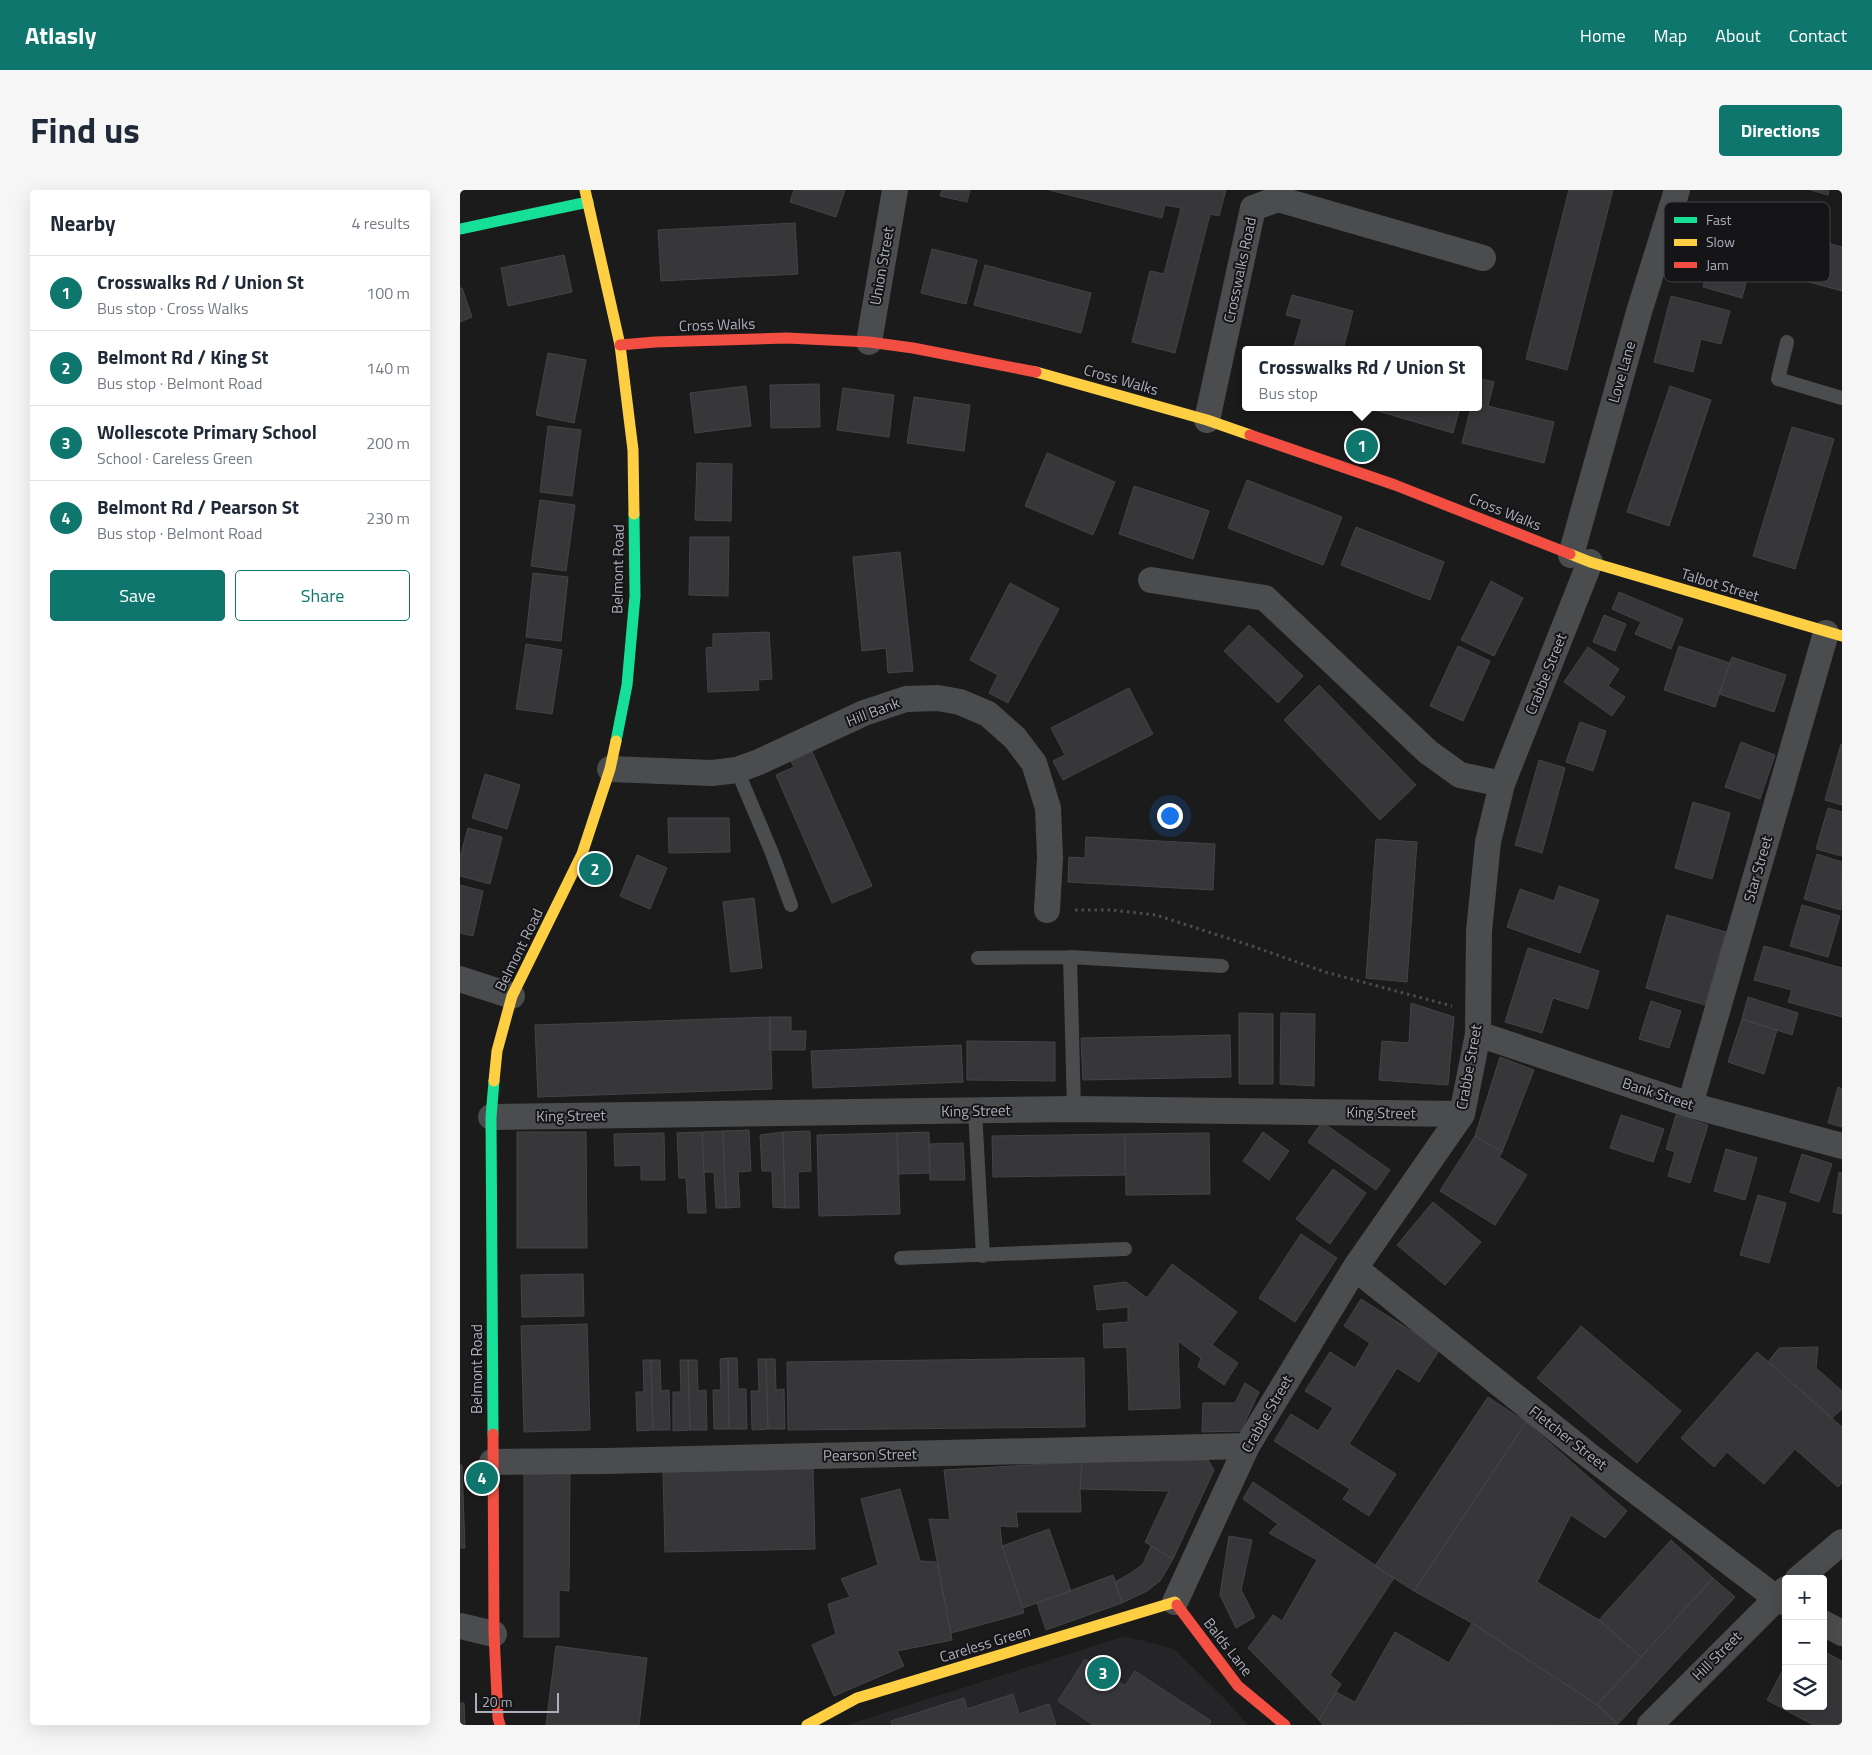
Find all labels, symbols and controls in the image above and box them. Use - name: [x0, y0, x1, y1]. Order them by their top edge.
- text: Atlasly: [25, 17, 96, 53]
- text: Home: [1580, 22, 1626, 49]
- text: Map: [1654, 22, 1687, 49]
- text: About: [1715, 22, 1761, 49]
- text: Contact: [1789, 22, 1847, 49]
- text: Find us: [30, 103, 140, 157]
- button: Directions: [1719, 105, 1842, 156]
- legend: [1664, 202, 1830, 282]
- text: Nearby: [50, 207, 115, 239]
- text: Fast: [1706, 209, 1731, 230]
- text: 4 results: [351, 211, 410, 235]
- street label: Crosswalks Road: [1217, 215, 1262, 325]
- street label: Union Street: [863, 224, 900, 307]
- text: Slow: [1706, 231, 1735, 252]
- text: Jam: [1706, 254, 1729, 275]
- text: Crosswalks Rd / Union St: [97, 267, 304, 296]
- text: 1: [62, 281, 70, 305]
- text: 100 m: [366, 281, 410, 305]
- text: Bus stop · Cross Walks: [97, 296, 248, 320]
- street label: Cross Walks: [678, 312, 756, 337]
- street label: Love Lane: [1602, 338, 1641, 405]
- text: Belmont Rd / King St: [97, 342, 269, 371]
- popup: [1242, 346, 1482, 411]
- text: Crosswalks Rd / Union St: [1259, 352, 1465, 381]
- text: 2: [62, 356, 70, 380]
- text: 140 m: [366, 356, 410, 380]
- street label: Cross Walks: [1081, 358, 1161, 401]
- text: Bus stop · Belmont Road: [97, 371, 263, 395]
- text: Bus stop: [1259, 381, 1318, 405]
- text: Wollescote Primary School: [97, 417, 317, 446]
- pin: 1: [1346, 427, 1378, 465]
- text: 3: [62, 431, 70, 455]
- text: 200 m: [366, 431, 410, 455]
- text: School · Careless Green: [97, 446, 253, 470]
- street label: Cross Walks: [1465, 487, 1545, 537]
- text: Belmont Rd / Pearson St: [97, 492, 299, 521]
- text: 4: [62, 506, 70, 530]
- text: 230 m: [366, 506, 410, 530]
- text: Bus stop · Belmont Road: [97, 521, 263, 545]
- street label: Belmont Road: [605, 524, 630, 614]
- street label: Talbot Street: [1678, 562, 1763, 608]
- button: Save: [50, 570, 225, 621]
- button: Share: [235, 570, 410, 621]
- street label: Crabbe Street: [1519, 629, 1573, 718]
- street label: Hill Bank: [843, 691, 903, 732]
- your location: [1157, 803, 1183, 829]
- street label: Star Street: [1737, 832, 1778, 905]
- pin: 2: [579, 850, 611, 888]
- street label: Belmont Road: [489, 904, 549, 995]
- street label: Crabbe Street: [1450, 1022, 1487, 1111]
- street label: Bank Street: [1619, 1071, 1698, 1116]
- street label: King Street: [941, 1098, 1012, 1123]
- street label: King Street: [1346, 1100, 1417, 1125]
- street label: King Street: [536, 1103, 607, 1128]
- street label: Belmont Road: [465, 1324, 488, 1414]
- street label: Crabbe Street: [1235, 1370, 1298, 1457]
- street label: Fletcher Street: [1524, 1400, 1613, 1476]
- street label: Pearson Street: [823, 1442, 918, 1467]
- pin: 4: [466, 1459, 498, 1497]
- map controls: [1782, 1575, 1827, 1710]
- button: +: [1782, 1575, 1827, 1620]
- street label: Balds Lane: [1198, 1613, 1259, 1681]
- street label: Careless Green: [937, 1619, 1033, 1668]
- button: −: [1782, 1620, 1827, 1665]
- street label: Hill Street: [1686, 1625, 1747, 1686]
- pin: 3: [1087, 1654, 1119, 1692]
- button: layers: [1782, 1665, 1827, 1710]
- scale bar: [475, 1690, 559, 1713]
- text: 20 m: [482, 1691, 512, 1712]

